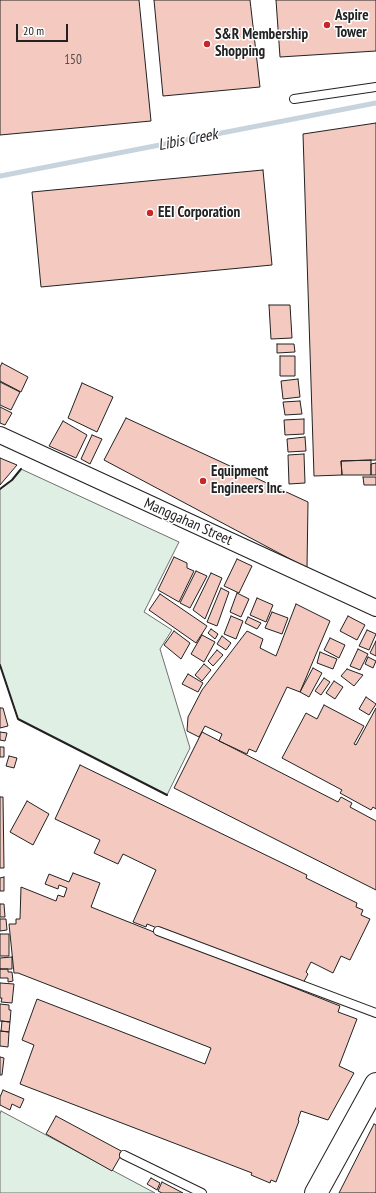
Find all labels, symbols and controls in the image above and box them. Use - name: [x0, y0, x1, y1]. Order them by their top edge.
- place label: Aspire Tower: [335, 7, 369, 42]
- scale bar: [18, 16, 70, 42]
- marker: Aspire Tower: [322, 20, 332, 30]
- text: 20 m: [23, 23, 44, 38]
- place label: S&R Membership Shopping: [215, 26, 308, 61]
- marker: S&R Membership Shopping: [202, 39, 212, 49]
- house number: 150: [64, 52, 82, 68]
- water label: Libis Creek: [157, 125, 219, 155]
- place label: EEI Corporation: [158, 204, 240, 222]
- marker: EEI Corporation: [145, 208, 155, 218]
- place label: Equipment Engineers Inc.: [211, 463, 285, 498]
- marker: Equipment Engineers Inc.: [198, 476, 208, 486]
- street label: Manggahan Street: [141, 495, 235, 549]

